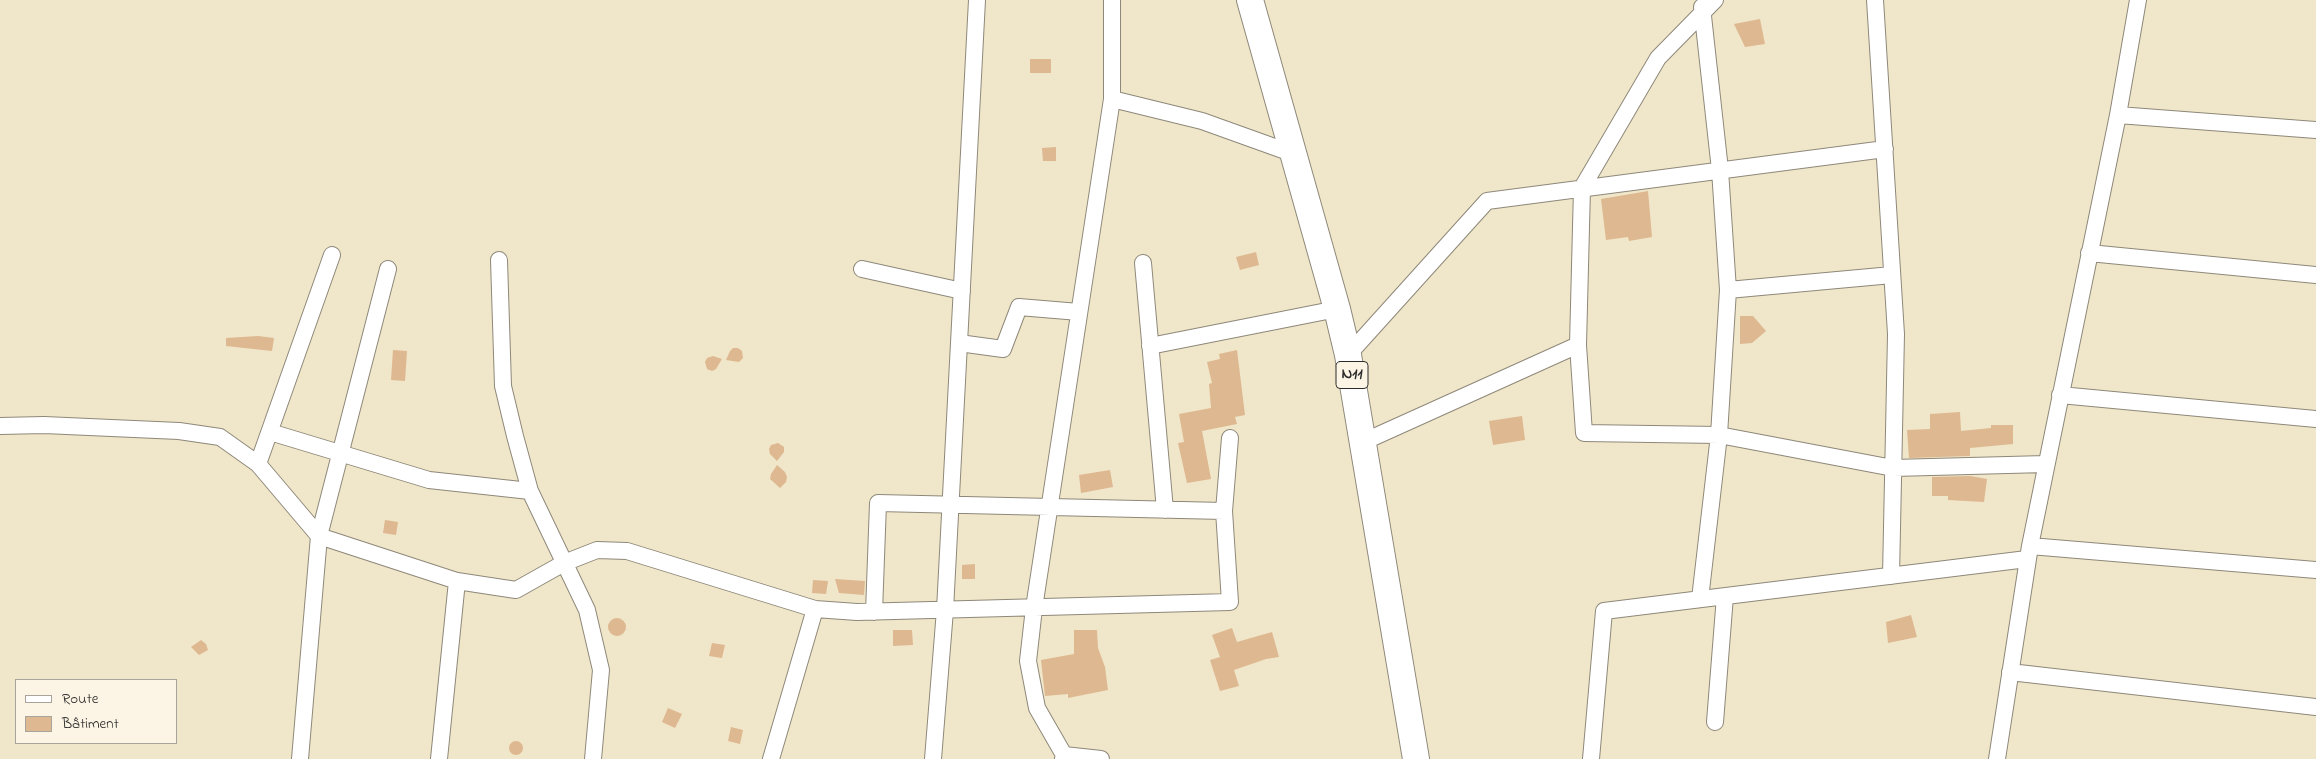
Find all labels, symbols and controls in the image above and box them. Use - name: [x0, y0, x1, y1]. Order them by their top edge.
- road number: N11: [1336, 362, 1368, 388]
- legend: [15, 679, 178, 744]
- text: Route: [62, 688, 98, 710]
- text: Bâtiment: [62, 713, 119, 735]

